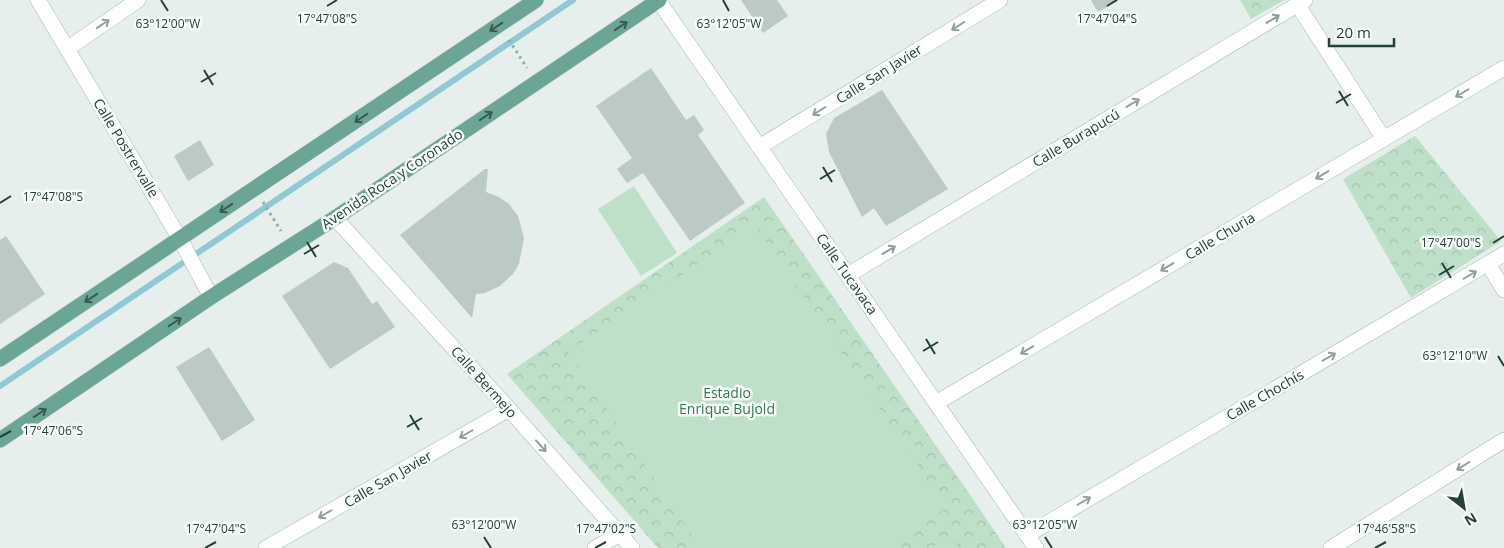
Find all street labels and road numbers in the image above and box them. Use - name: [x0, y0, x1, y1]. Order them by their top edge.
- street label: Calle San Javier: [832, 39, 926, 108]
- street label: Calle Postrervalle: [89, 95, 164, 201]
- street label: Calle Burapucú: [1029, 104, 1123, 171]
- street label: Avenida Roca y Coronado: [317, 124, 466, 233]
- street label: Calle Churia: [1181, 207, 1258, 264]
- street label: Calle Tucavaca: [812, 229, 882, 318]
- street label: Calle Bermejo: [447, 342, 522, 422]
- street label: Calle Chochís: [1223, 365, 1307, 424]
- street label: Calle San Javier: [340, 446, 435, 511]

